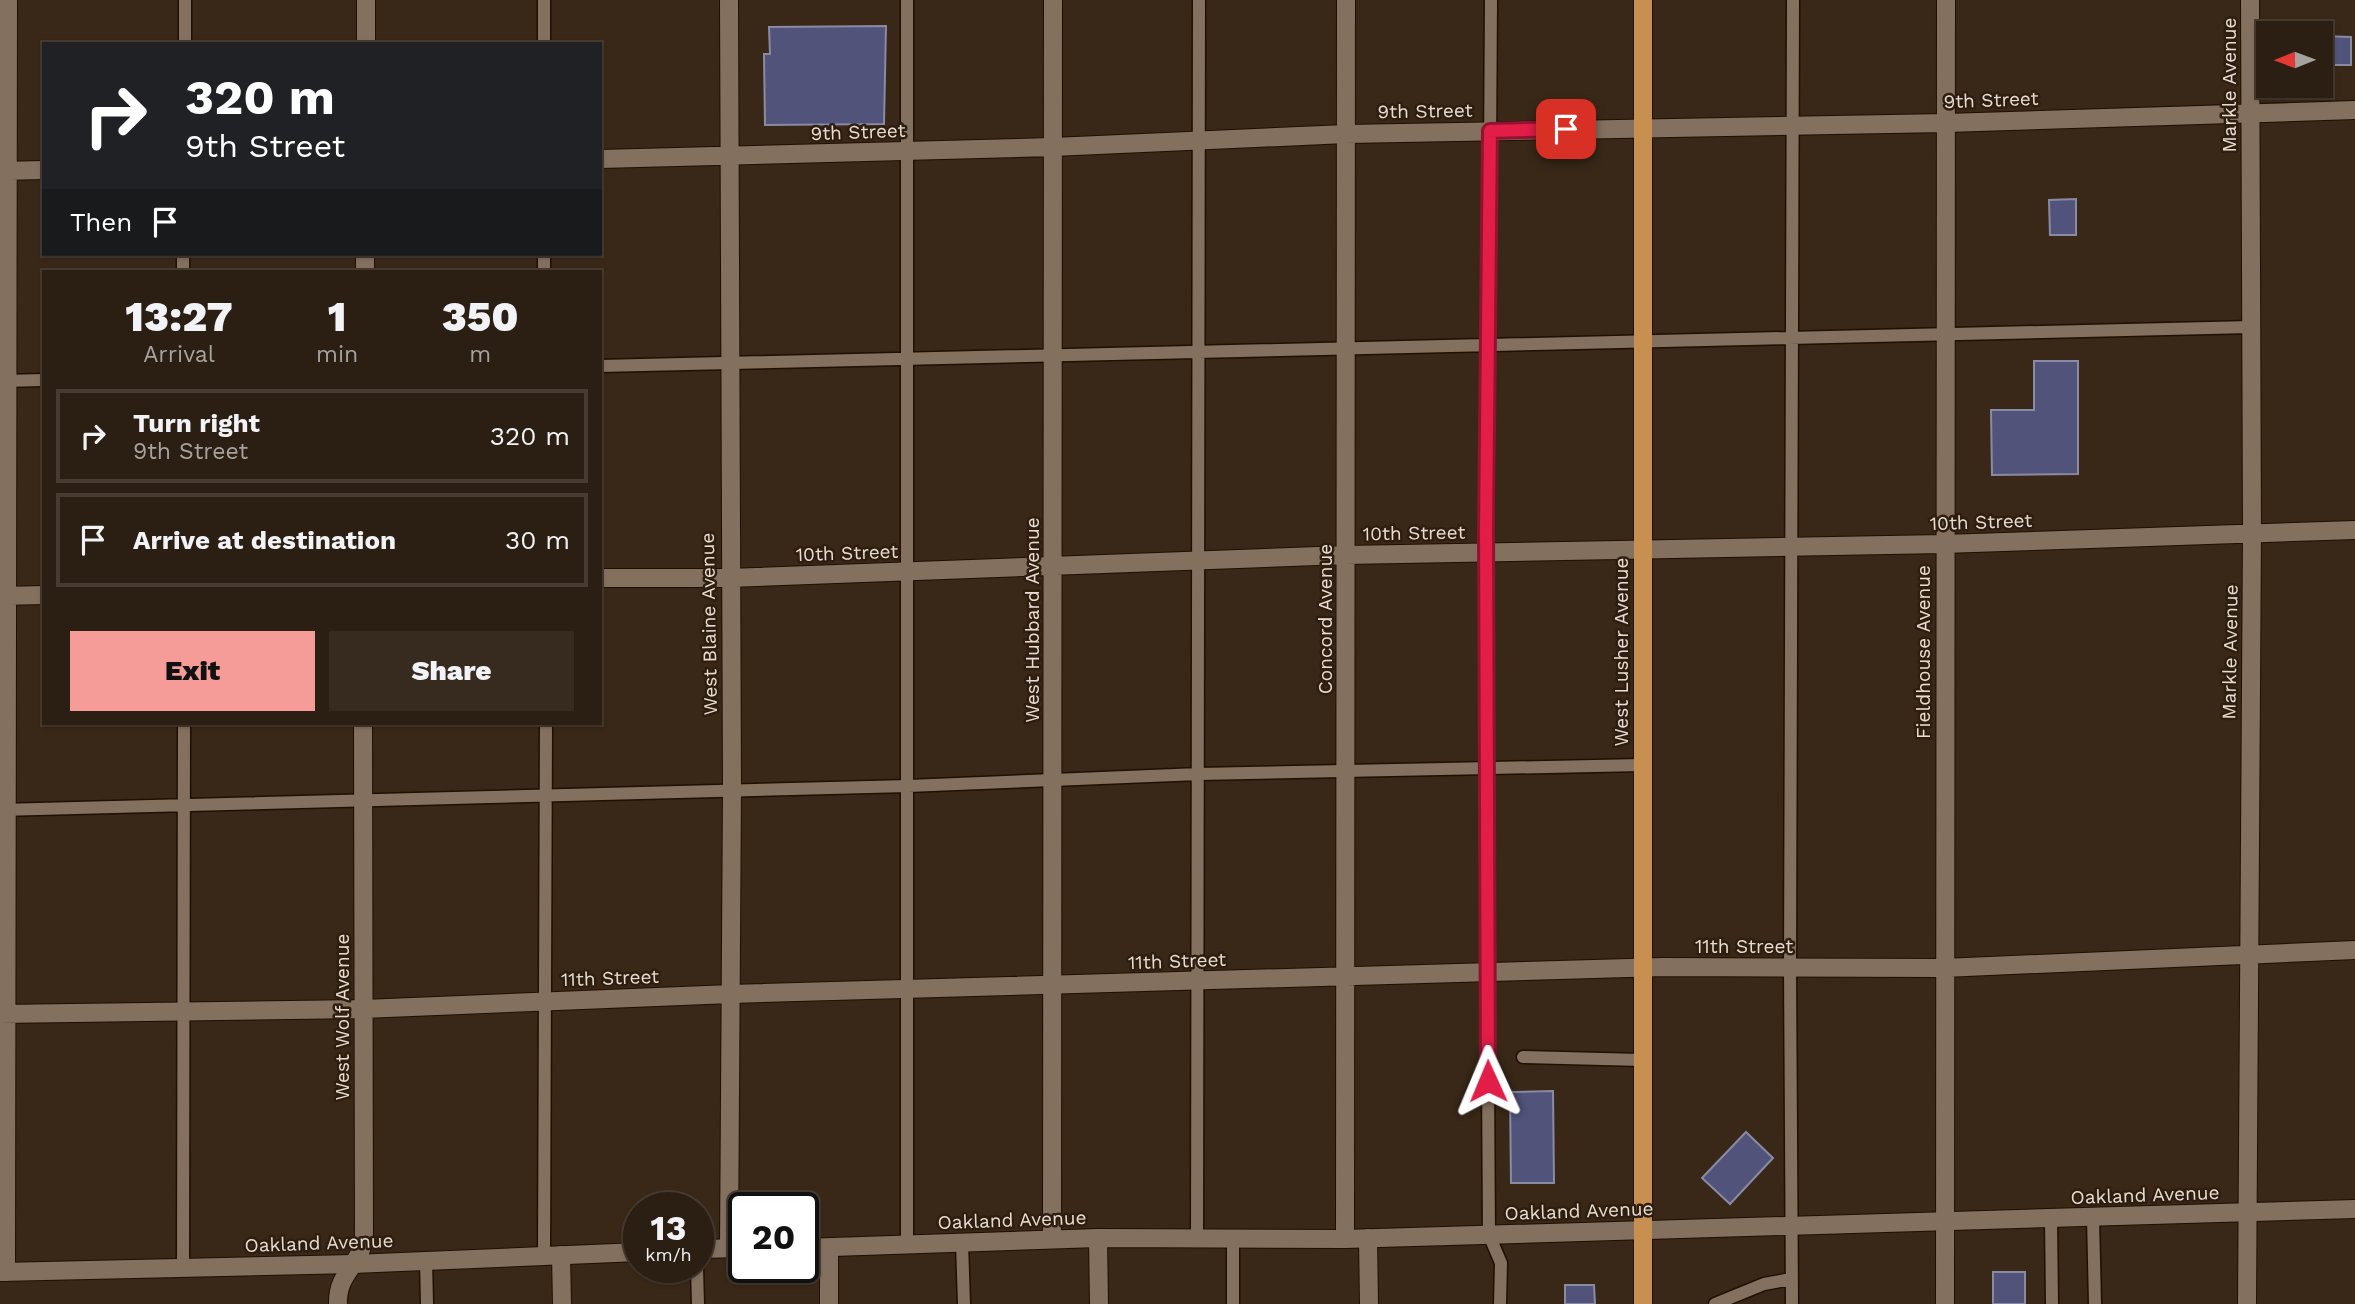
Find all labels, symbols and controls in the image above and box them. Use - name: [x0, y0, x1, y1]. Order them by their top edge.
- street label: Markle Avenue: [2218, 17, 2241, 153]
- north arrow: [2256, 21, 2333, 98]
- map controls: [2256, 21, 2333, 98]
- text: 320 m: [185, 68, 335, 126]
- icon: right: [70, 70, 161, 161]
- street label: 9th Street: [1943, 87, 2039, 113]
- street label: 9th Street: [1377, 99, 1473, 123]
- pin: [1536, 99, 1596, 159]
- icon: arrive: [1547, 110, 1585, 148]
- street label: 9th Street: [810, 119, 906, 145]
- text: 9th Street: [185, 127, 345, 165]
- icon: arrive: [146, 203, 184, 241]
- text: Then: [70, 207, 132, 237]
- text: 13:27: [125, 292, 233, 341]
- text: 1: [328, 292, 347, 341]
- text: 350: [442, 292, 519, 341]
- text: Arrival: [143, 341, 215, 368]
- text: min: [316, 341, 358, 368]
- text: m: [469, 341, 491, 368]
- text: Turn right: [133, 408, 260, 438]
- icon: right: [74, 417, 112, 455]
- text: 320 m: [490, 421, 570, 451]
- text: 9th Street: [133, 438, 248, 465]
- street label: 10th Street: [1929, 509, 2033, 535]
- street label: West Hubbard Avenue: [1021, 517, 1044, 723]
- icon: arrive: [74, 521, 112, 559]
- street label: 10th Street: [1362, 521, 1466, 545]
- text: Arrive at destination: [133, 525, 396, 555]
- text: 30 m: [505, 525, 570, 555]
- street label: West Blaine Avenue: [696, 532, 722, 716]
- street label: 10th Street: [795, 540, 899, 566]
- street label: Concord Avenue: [1314, 544, 1337, 694]
- street label: West Lusher Avenue: [1610, 558, 1633, 746]
- street label: Fieldhouse Avenue: [1912, 565, 1935, 739]
- street label: Markle Avenue: [2217, 584, 2243, 720]
- button: Exit: [70, 631, 315, 711]
- button: Share: [329, 631, 574, 711]
- street label: West Wolf Avenue: [331, 933, 354, 1101]
- street label: 11th Street: [1695, 935, 1793, 958]
- street label: 11th Street: [1128, 948, 1227, 974]
- street label: 11th Street: [561, 965, 660, 991]
- position arrow: [1451, 1044, 1525, 1118]
- street label: Oakland Avenue: [2070, 1181, 2220, 1209]
- speed limit sign: 20: [728, 1192, 819, 1283]
- street label: Oakland Avenue: [1504, 1197, 1654, 1225]
- street label: Oakland Avenue: [937, 1206, 1087, 1234]
- text: 13: [651, 1207, 686, 1249]
- street label: Oakland Avenue: [244, 1229, 394, 1257]
- text: km/h: [645, 1244, 692, 1265]

